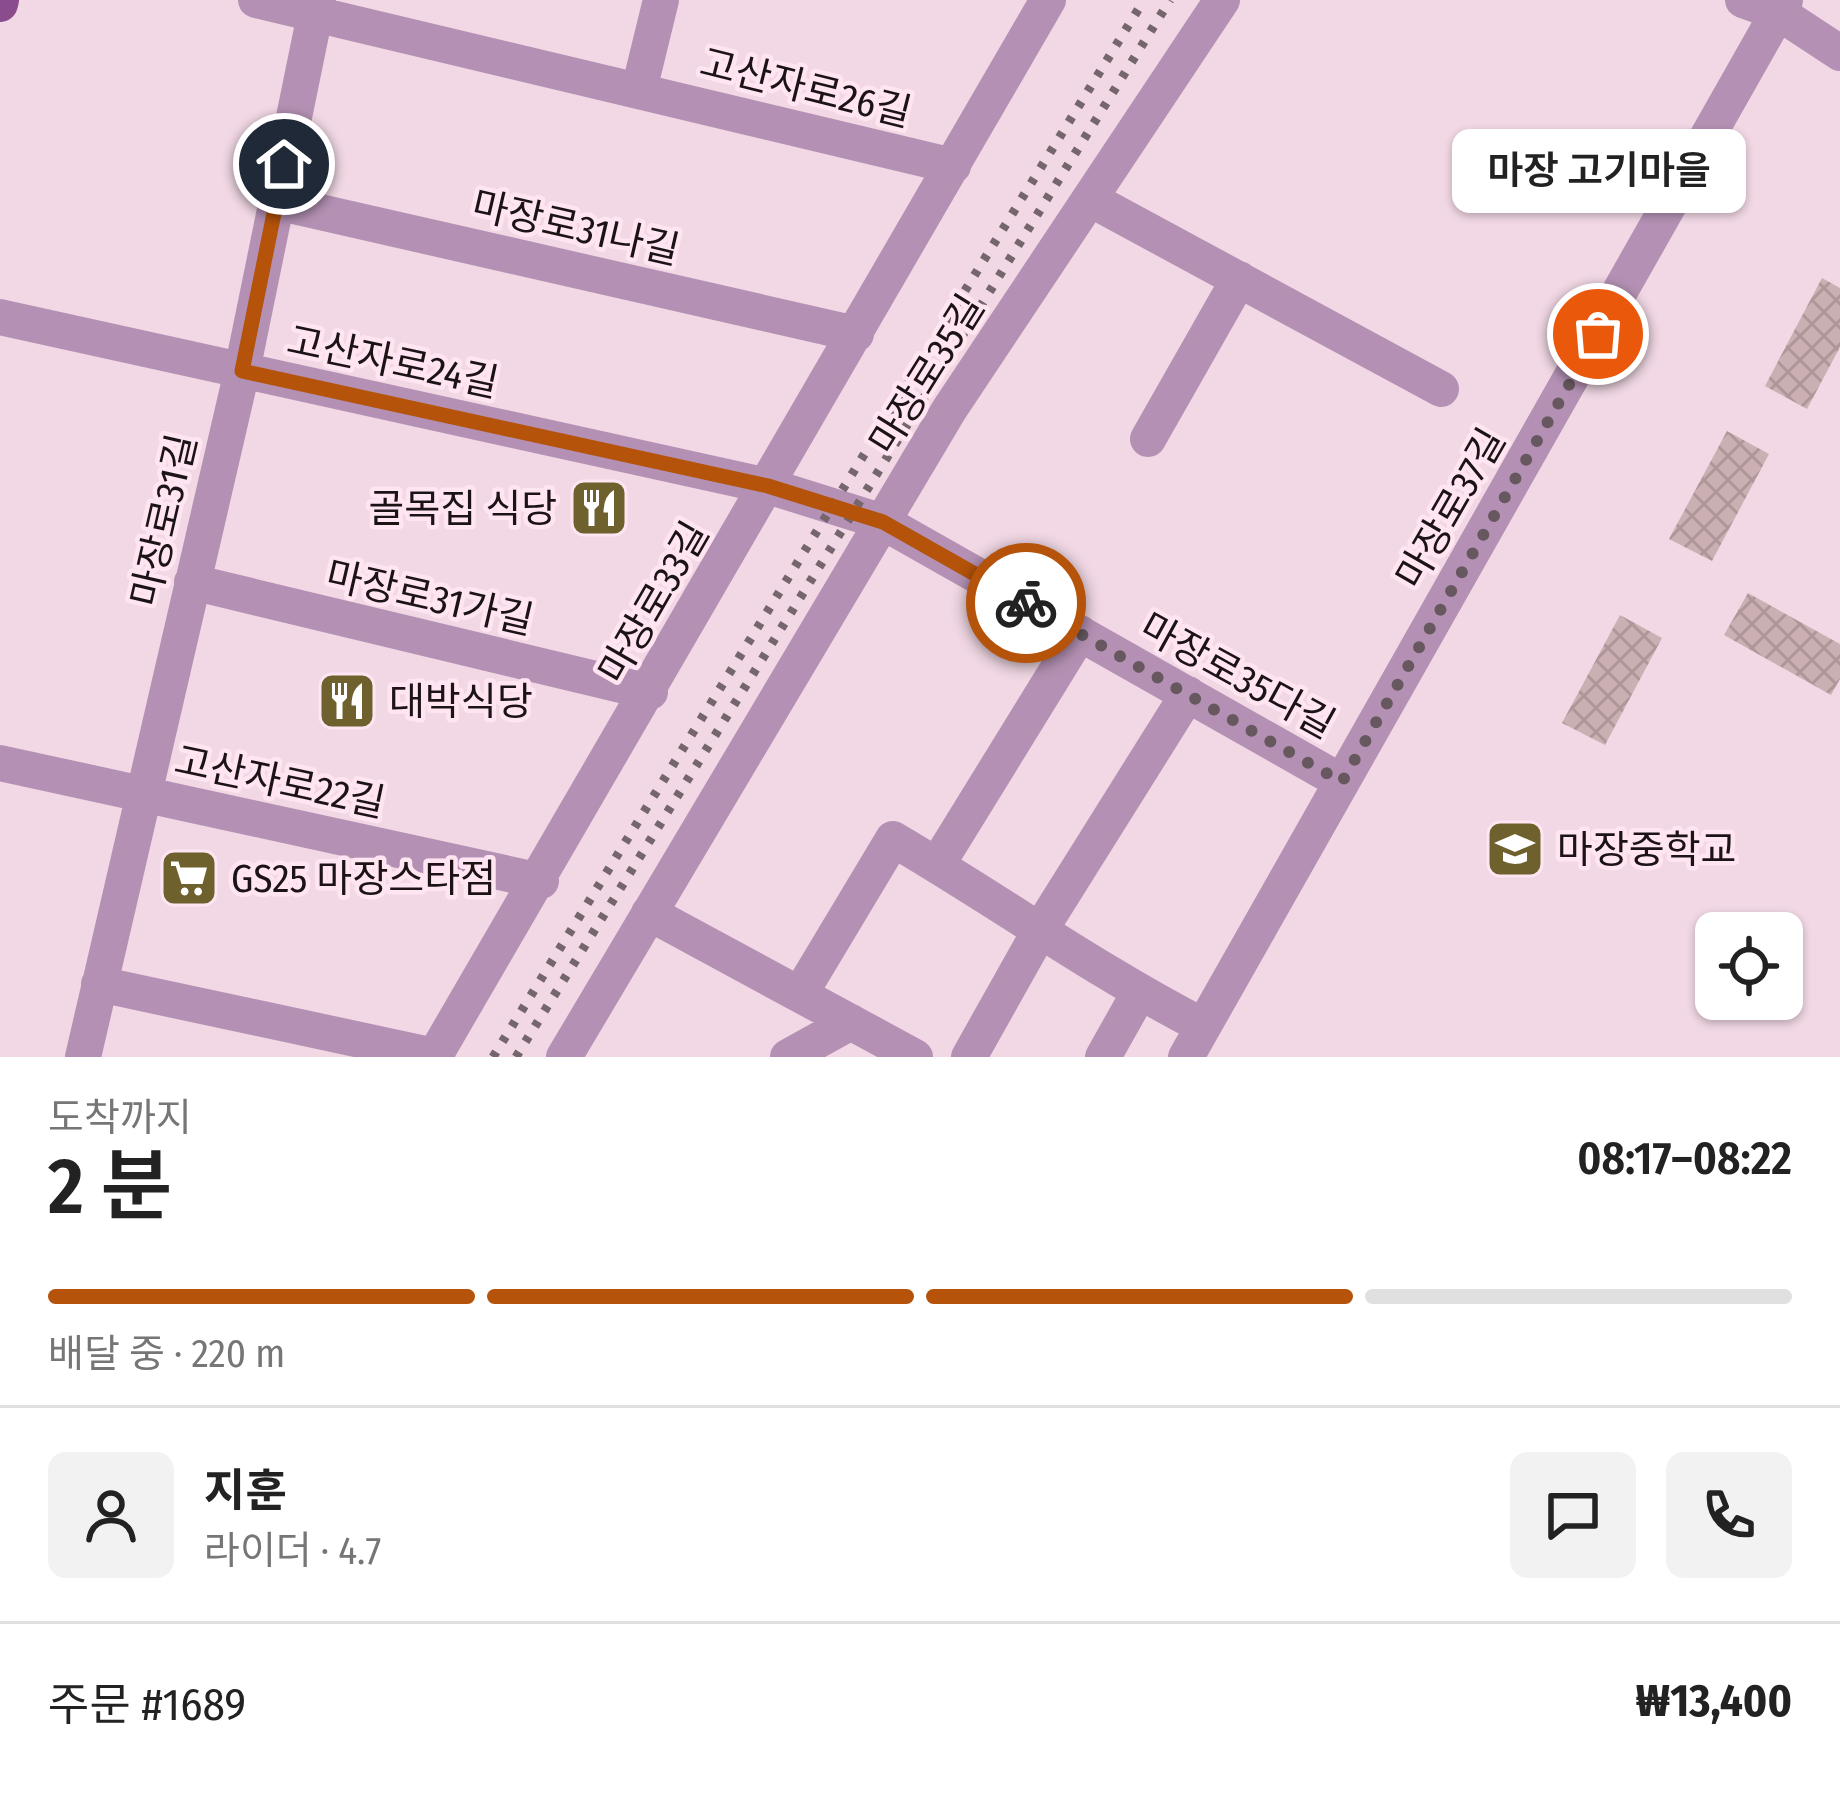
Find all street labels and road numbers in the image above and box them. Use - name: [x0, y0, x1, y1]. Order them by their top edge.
- street label: 고산자로26길: [695, 40, 916, 136]
- street label: 마장로31나길: [468, 182, 684, 274]
- street label: 마장로35길: [860, 286, 994, 463]
- street label: 고산자로24길: [283, 317, 503, 407]
- street label: 마장로37길: [1387, 420, 1515, 597]
- street label: 마장로31길: [122, 430, 206, 611]
- street label: 마장로33길: [589, 514, 718, 691]
- street label: 마장로31가길: [322, 552, 538, 644]
- street label: 마장로35다길: [1132, 604, 1343, 748]
- street label: 고산자로22길: [170, 737, 389, 827]

